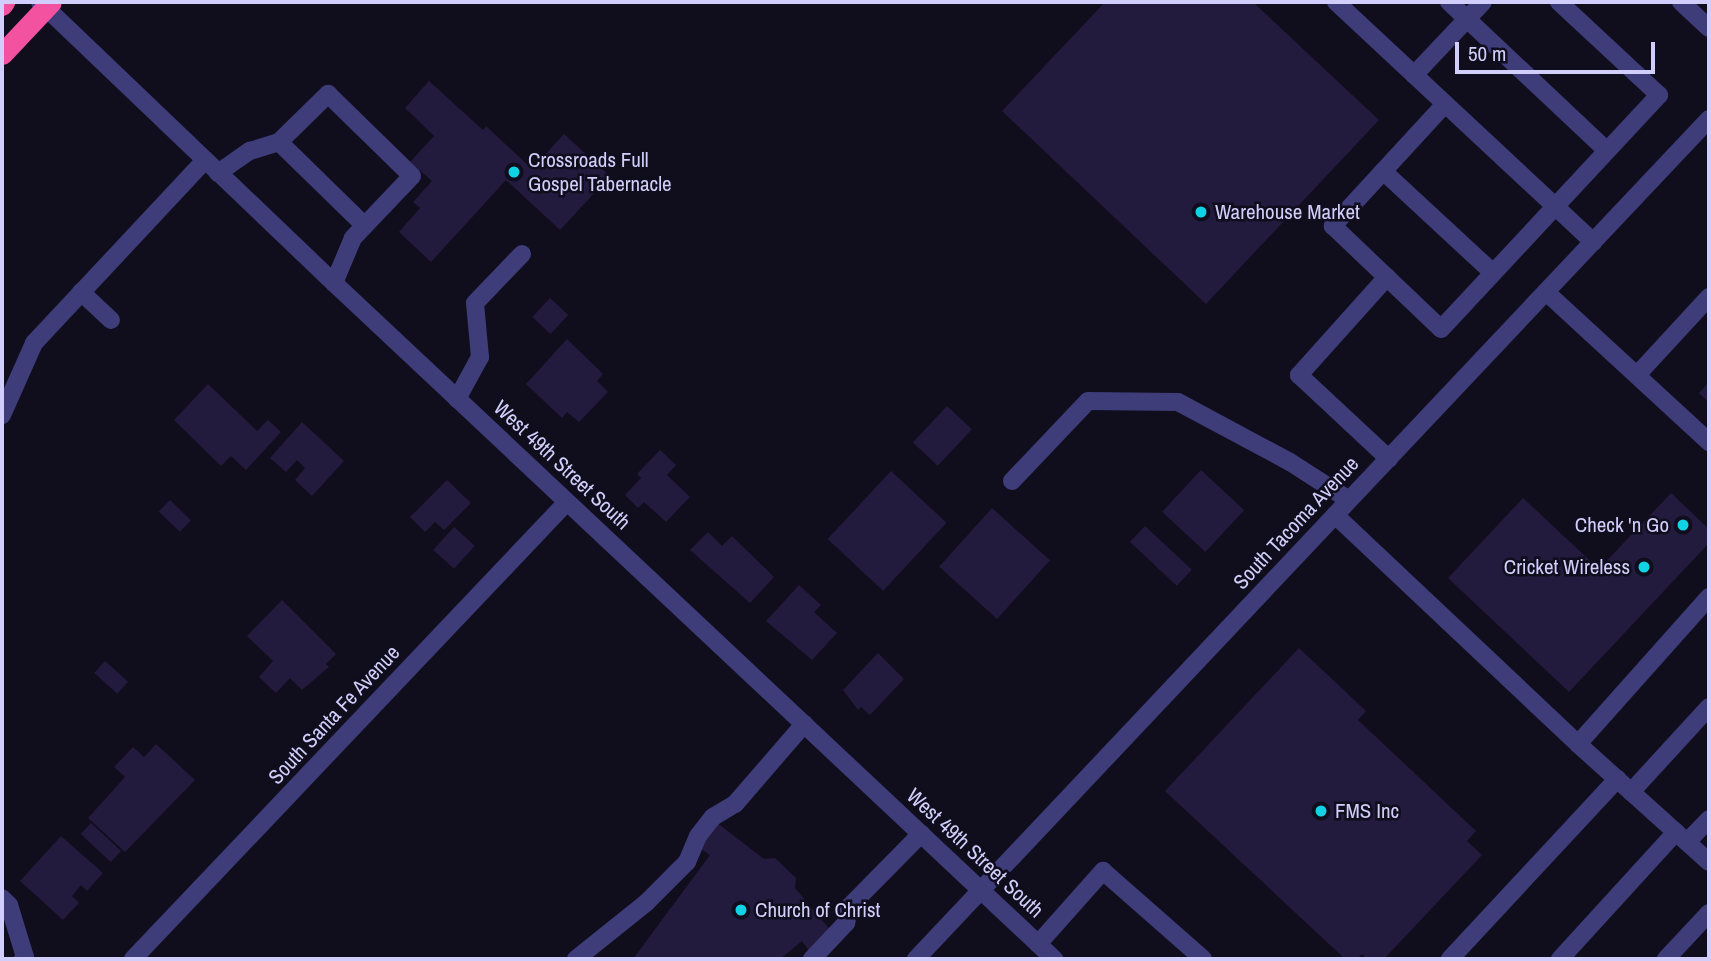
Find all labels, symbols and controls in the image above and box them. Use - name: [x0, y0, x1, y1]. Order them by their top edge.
- scale bar: [1459, 28, 1658, 72]
- text: 50 m: [1468, 39, 1506, 68]
- place label: Crossroads Full Gospel Tabernacle: [528, 147, 672, 197]
- marker: Crossroads Full Gospel Tabernacle: [506, 164, 522, 180]
- place label: Warehouse Market: [1215, 199, 1360, 225]
- marker: Warehouse Market: [1193, 204, 1209, 220]
- street label: West 49th Street South: [488, 395, 636, 535]
- street label: South Tacoma Avenue: [1228, 451, 1364, 595]
- place label: Check 'n Go: [1575, 512, 1669, 538]
- marker: Check 'n Go: [1675, 517, 1691, 533]
- place label: Cricket Wireless: [1504, 554, 1630, 580]
- marker: Cricket Wireless: [1636, 559, 1652, 575]
- street label: South Santa Fe Avenue: [263, 640, 405, 790]
- street label: West 49th Street South: [901, 783, 1049, 923]
- place label: FMS Inc: [1335, 798, 1399, 824]
- marker: FMS Inc: [1313, 803, 1329, 819]
- place label: Church of Christ: [755, 897, 880, 923]
- marker: Church of Christ: [733, 902, 749, 918]

